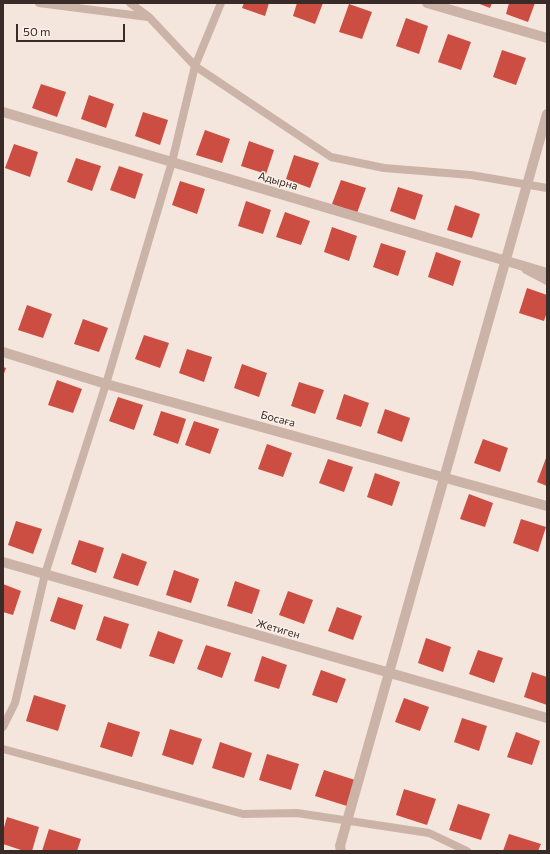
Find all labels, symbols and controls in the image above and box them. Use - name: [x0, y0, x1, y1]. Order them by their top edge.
- scale bar: [18, 16, 127, 42]
- text: 50 m: [23, 24, 51, 38]
- street label: Адырна: [257, 169, 299, 193]
- street label: Босаға: [259, 408, 297, 430]
- street label: Жетиген: [255, 616, 301, 642]

